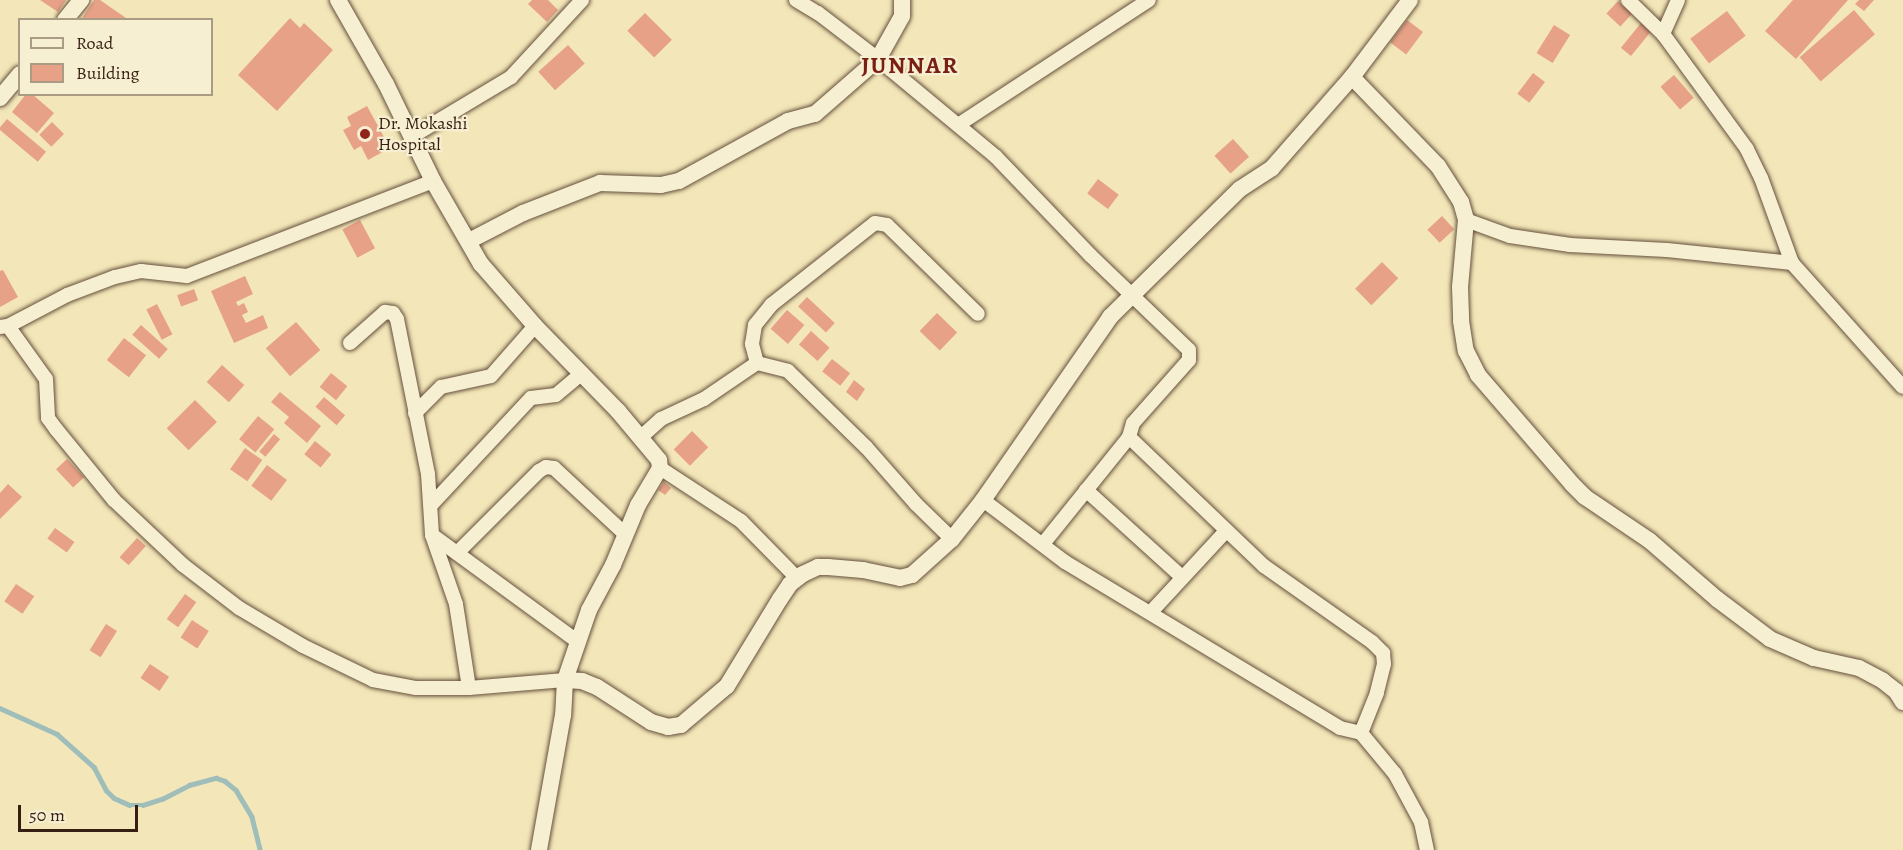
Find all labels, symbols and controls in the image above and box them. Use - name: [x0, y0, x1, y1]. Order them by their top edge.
- legend: [18, 18, 213, 96]
- text: Road: [76, 31, 113, 55]
- district label: JUNNAR: [861, 52, 959, 80]
- text: Building: [76, 61, 140, 85]
- place label: Dr. Mokashi Hospital: [378, 113, 468, 156]
- marker: Dr. Mokashi Hospital: [356, 125, 374, 143]
- scale bar: [21, 793, 141, 831]
- text: 50 m: [29, 803, 65, 827]

